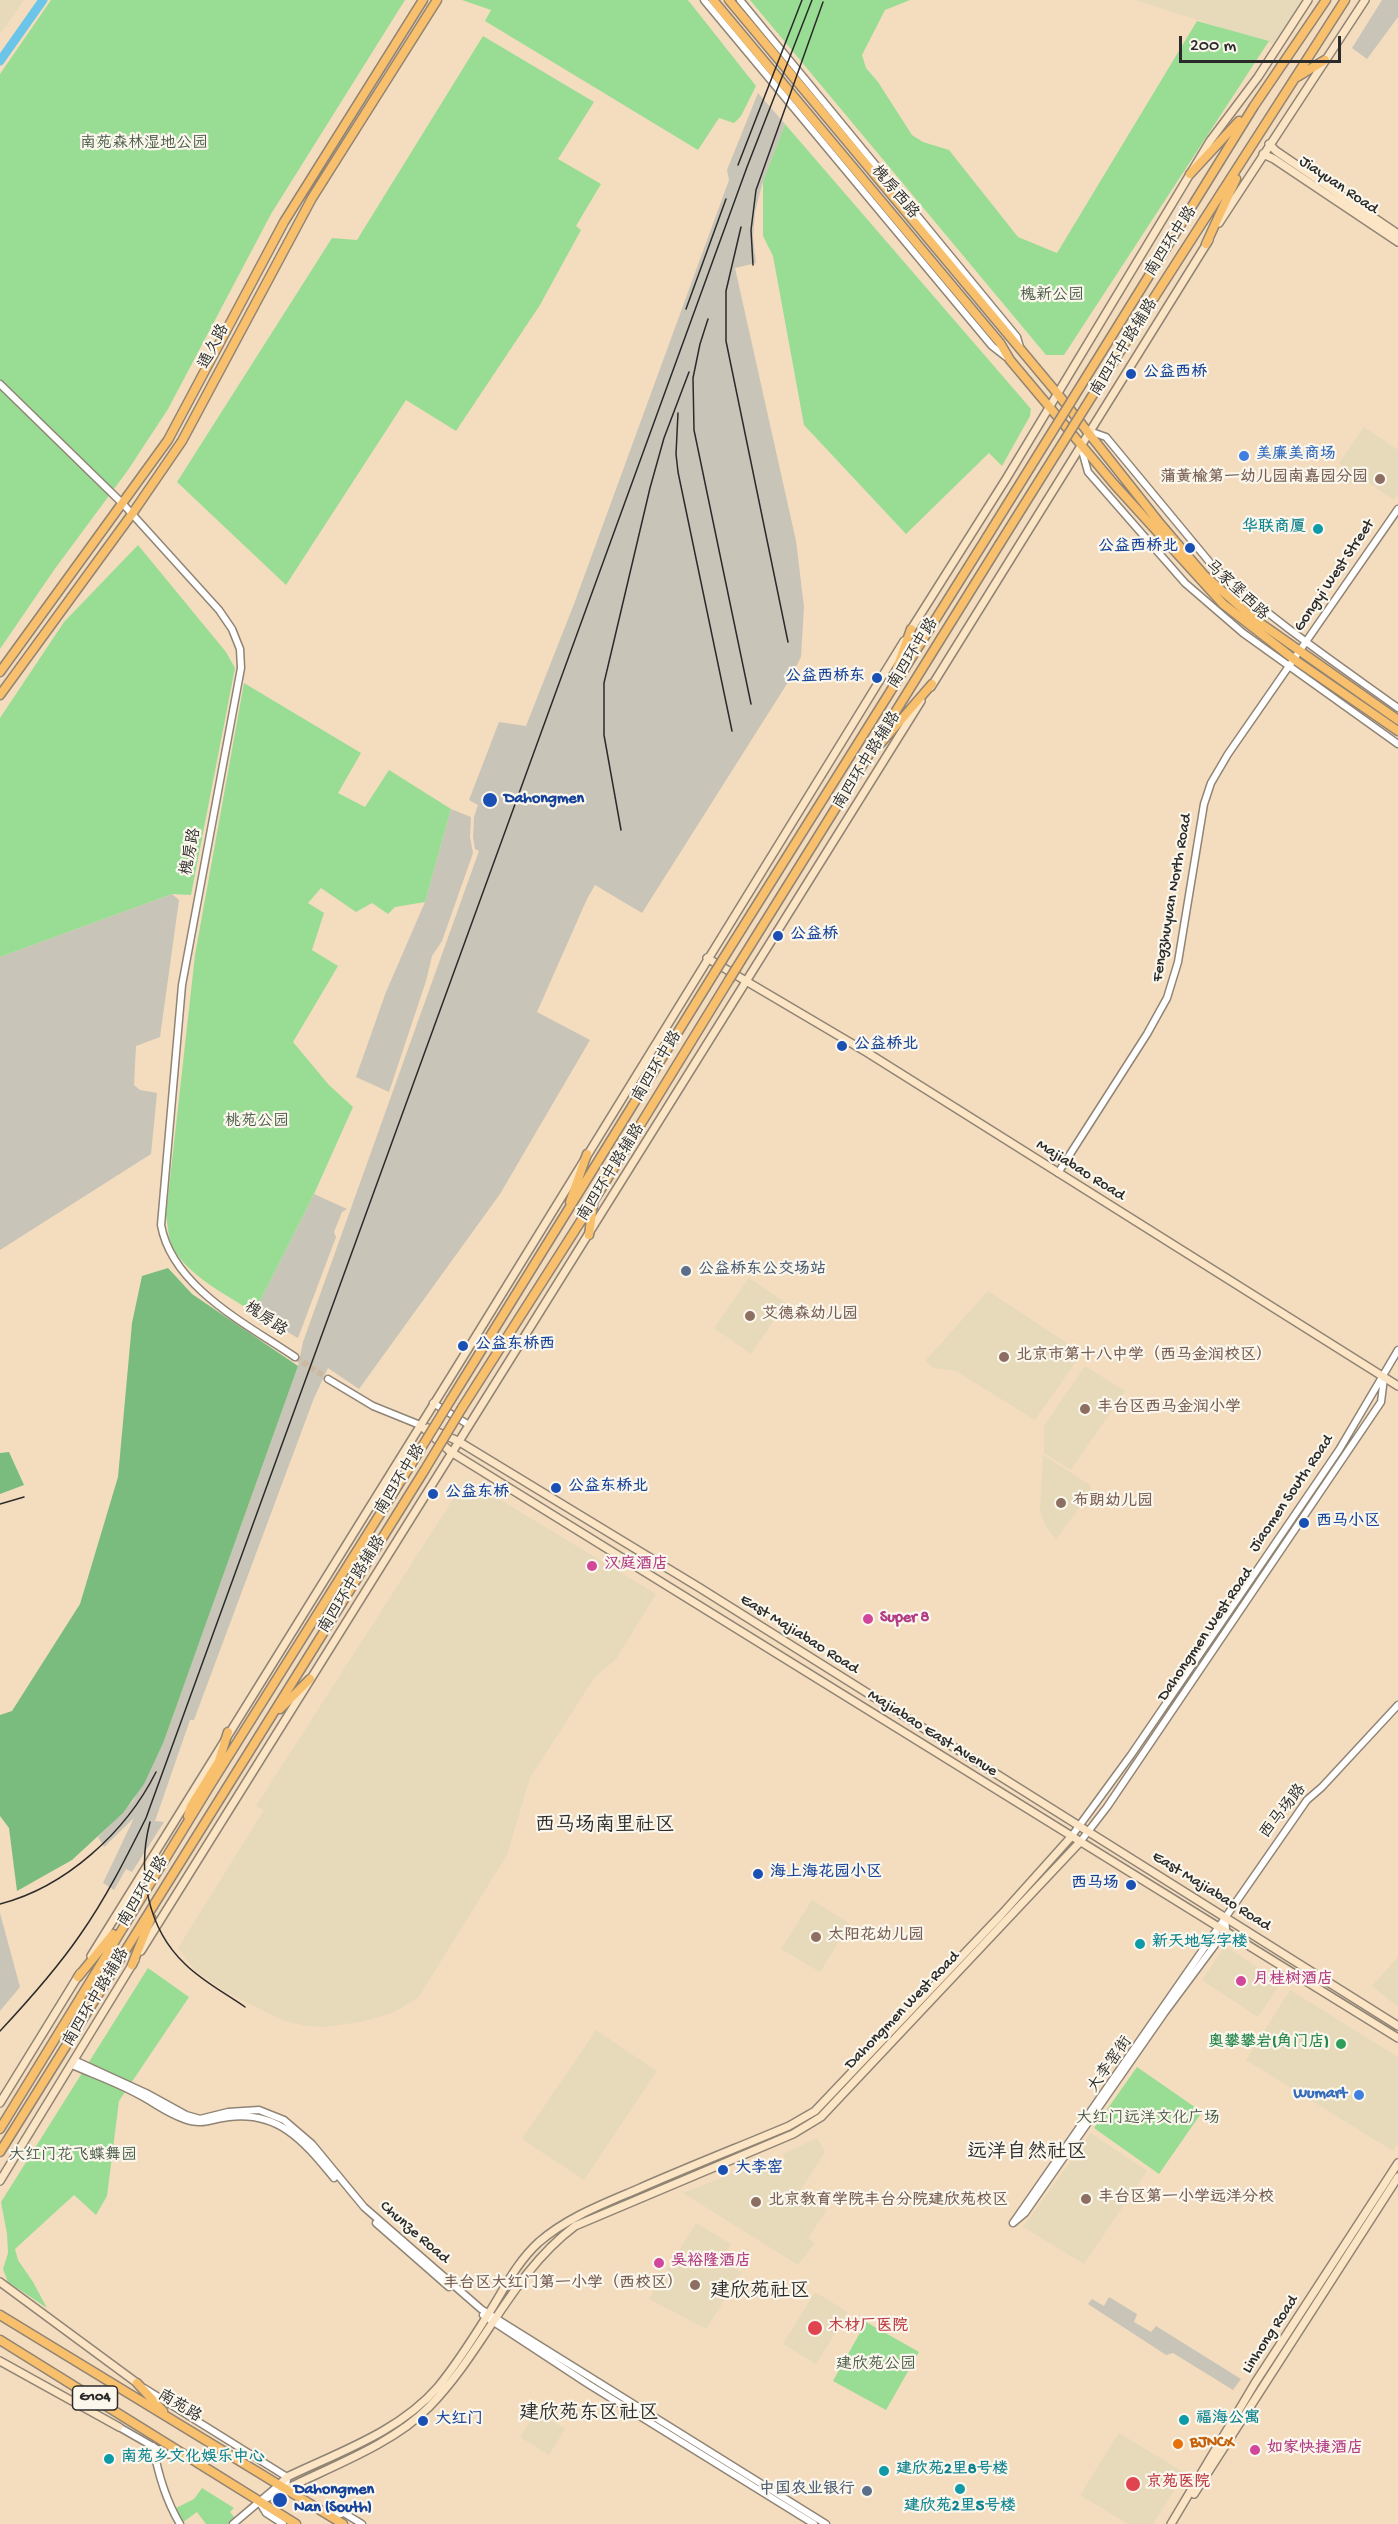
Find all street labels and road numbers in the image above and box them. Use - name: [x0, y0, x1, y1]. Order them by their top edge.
- street label: Jiayuan Road: [1295, 152, 1381, 220]
- street label: 槐房西路: [866, 162, 922, 224]
- street label: 南四环中路: [1142, 203, 1202, 281]
- street label: 南四环中路辅路: [1087, 295, 1163, 401]
- street label: 通久路: [196, 321, 234, 373]
- street label: Gongyi West Street: [1290, 516, 1380, 636]
- street label: 马家堡西路: [1200, 557, 1272, 625]
- street label: 南四环中路: [885, 615, 943, 693]
- street label: 南四环中路辅路: [830, 708, 906, 814]
- street label: Fengzhuyuan North Road: [1149, 813, 1197, 983]
- street label: 槐房路: [178, 827, 206, 877]
- street label: 南四环中路: [629, 1028, 687, 1106]
- street label: 南四环中路辅路: [574, 1120, 650, 1226]
- street label: Majiabao Road: [1032, 1136, 1128, 1206]
- street label: 槐房路: [240, 1298, 290, 1342]
- street label: Jiaomen South Road: [1246, 1432, 1338, 1556]
- street label: 南四环中路: [372, 1441, 430, 1519]
- street label: 南四环中路辅路: [315, 1532, 391, 1638]
- street label: Dahongmen West Road: [1154, 1565, 1258, 1705]
- street label: East Majiabao Road: [736, 1591, 862, 1679]
- street label: Majiabao East Avenue: [863, 1686, 1001, 1782]
- street label: 西马场路: [1257, 1781, 1311, 1843]
- street label: East Majiabao Road: [1148, 1848, 1274, 1936]
- street label: 南四环中路: [115, 1853, 173, 1931]
- street label: 南四环中路辅路: [60, 1945, 134, 2051]
- street label: Dahongmen West Road: [842, 1948, 964, 2074]
- street label: 大李窑街: [1085, 2033, 1137, 2097]
- street label: Chunze Road: [375, 2197, 453, 2269]
- street label: Linhong Road: [1239, 2292, 1303, 2378]
- road number: G104: [72, 2386, 118, 2410]
- street label: 南苑路: [153, 2386, 205, 2428]

